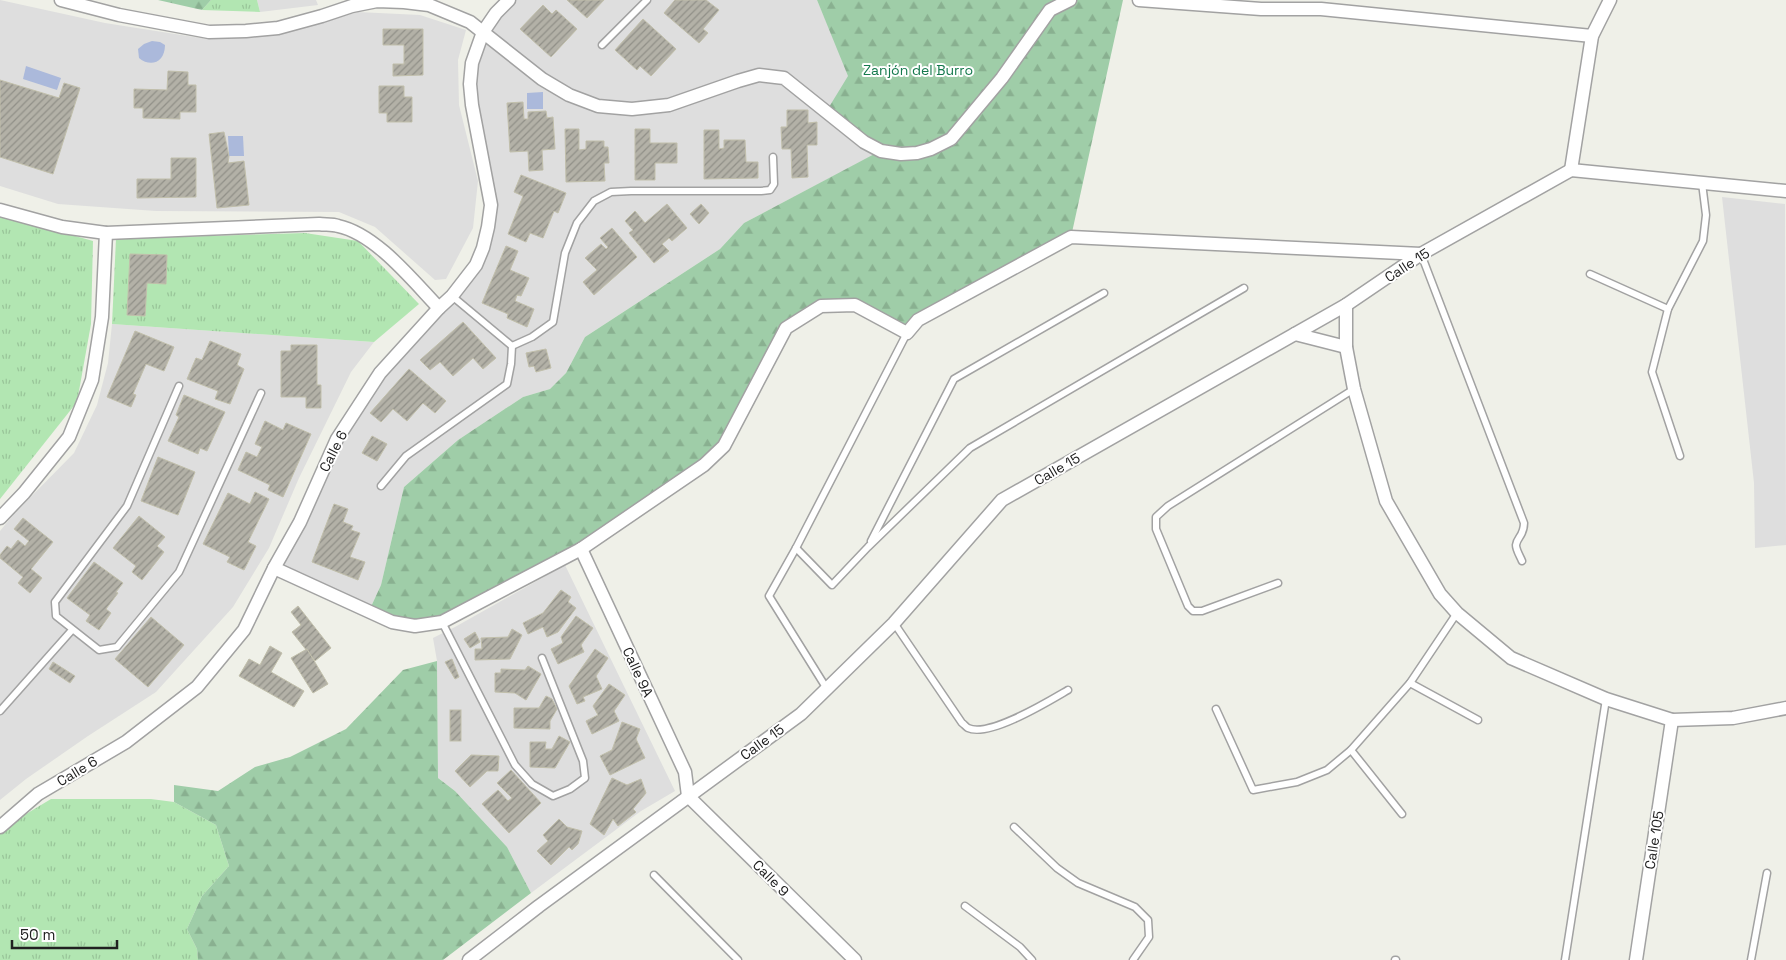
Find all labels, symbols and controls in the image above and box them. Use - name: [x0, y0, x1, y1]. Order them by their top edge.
- park label: Zanjón del Burro: [863, 61, 973, 79]
- street label: Calle 15: [1381, 244, 1433, 286]
- street label: Calle 6: [315, 427, 351, 475]
- street label: Calle 15: [1031, 449, 1083, 489]
- street label: Calle 9A: [619, 644, 657, 700]
- street label: Calle 15: [736, 720, 788, 764]
- street label: Calle 6: [53, 752, 101, 790]
- street label: Calle 105: [1640, 809, 1668, 871]
- street label: Calle 9: [749, 856, 793, 900]
- scale bar: [12, 918, 118, 950]
- text: 50 m: [20, 925, 55, 944]

